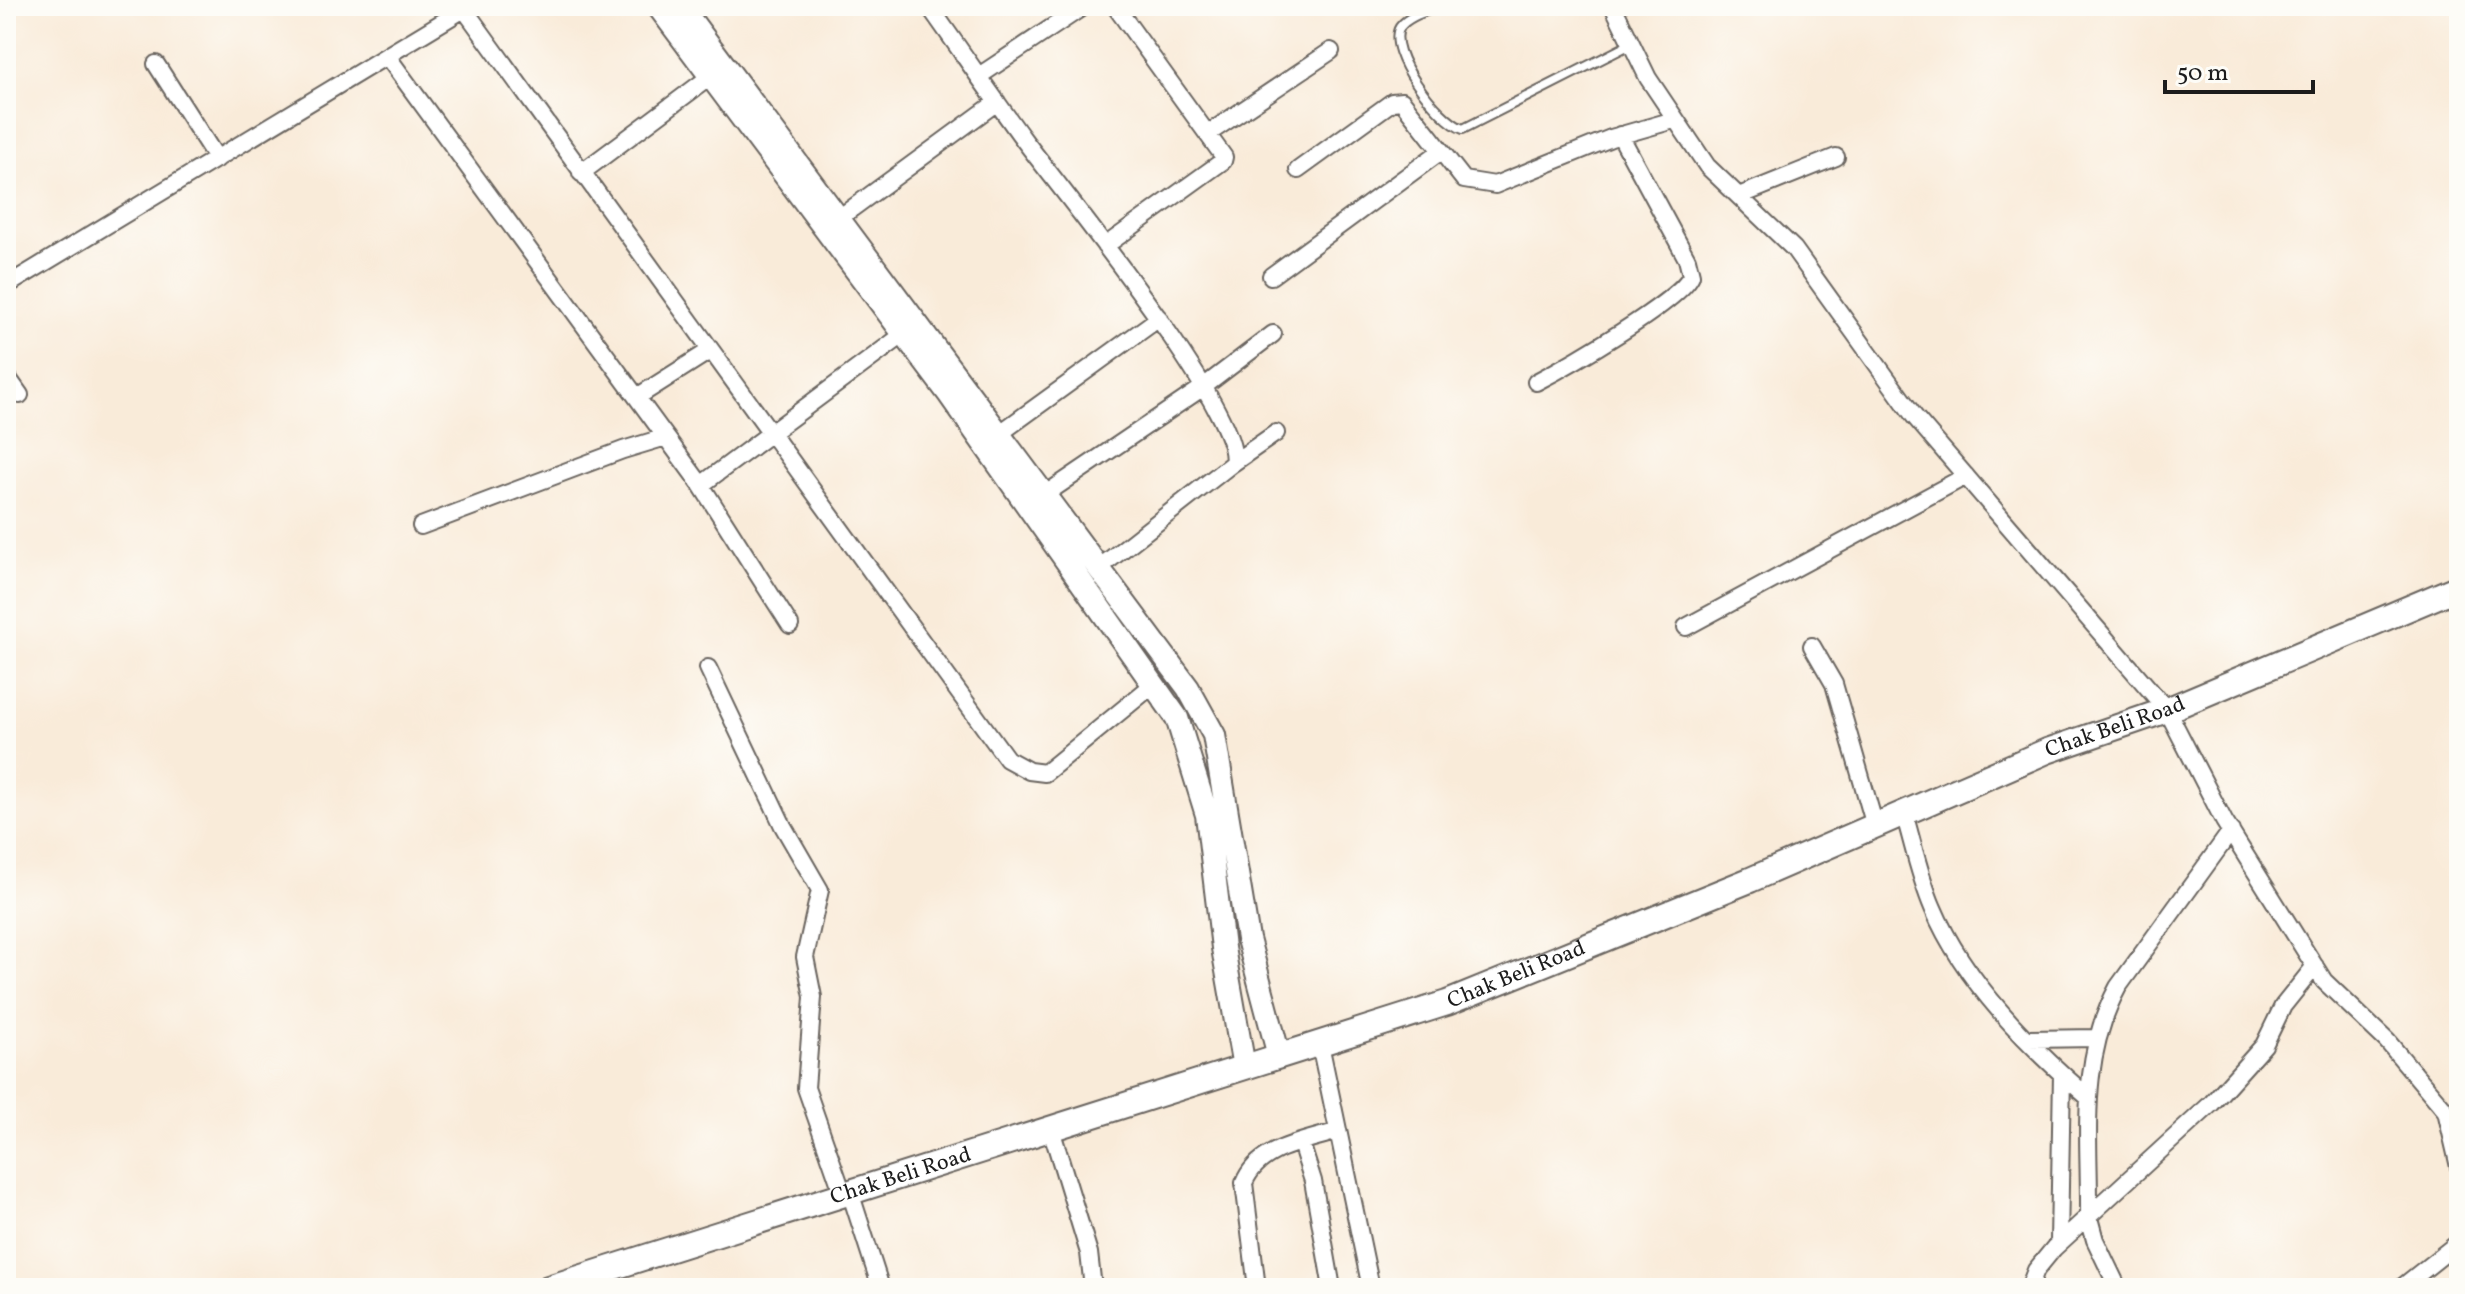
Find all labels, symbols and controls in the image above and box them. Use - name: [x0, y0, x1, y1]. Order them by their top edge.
- scale bar: [2165, 44, 2313, 94]
- text: 50 m: [2177, 57, 2229, 91]
- street label: Chak Beli Road: [2041, 689, 2190, 766]
- street label: Chak Beli Road: [1443, 933, 1590, 1017]
- street label: Chak Beli Road: [826, 1139, 975, 1213]

